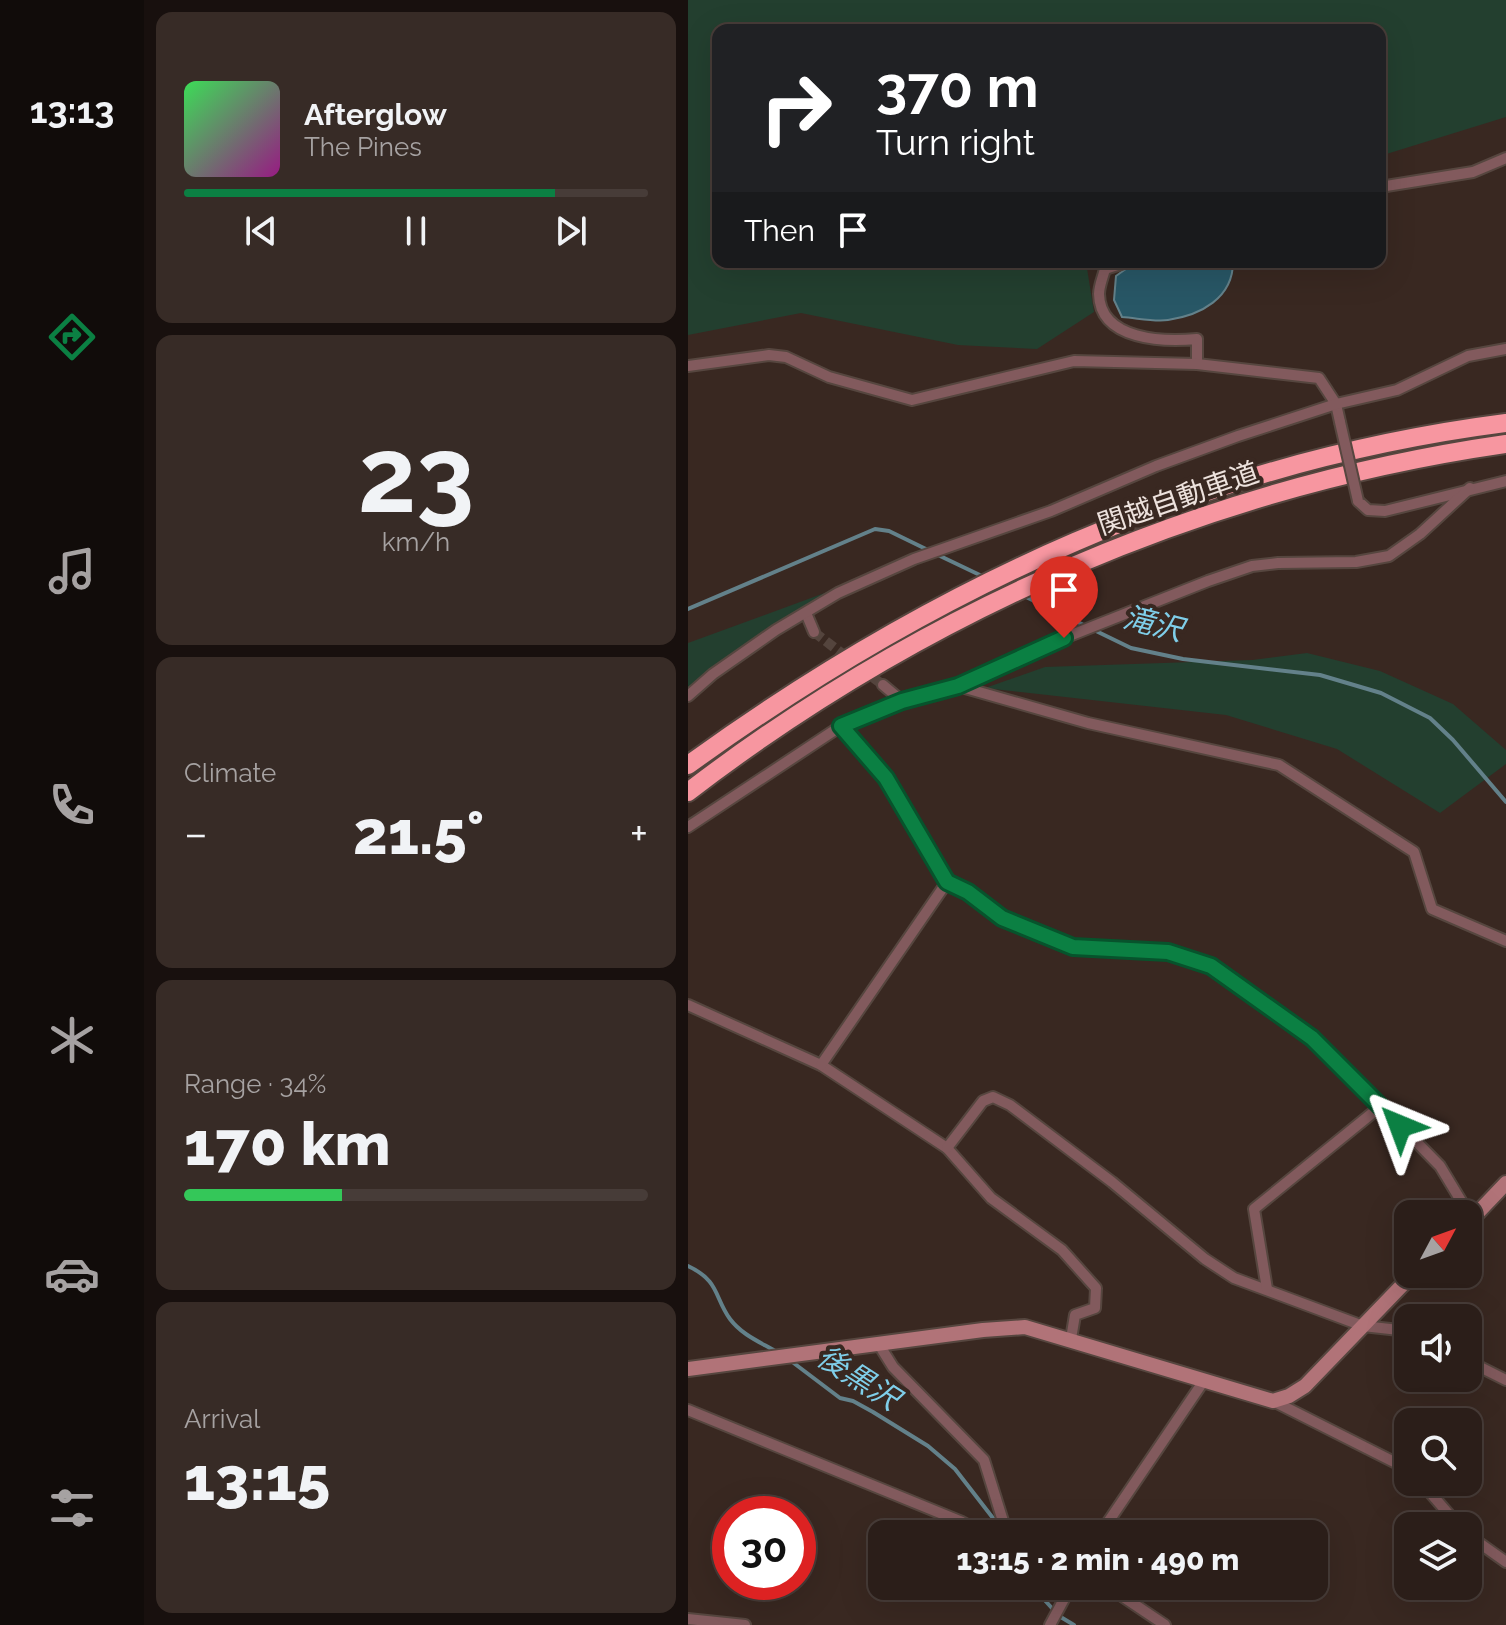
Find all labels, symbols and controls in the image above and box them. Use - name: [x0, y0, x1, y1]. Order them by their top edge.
- text: 370 m: [876, 54, 1039, 120]
- icon: right: [744, 56, 848, 160]
- text: 13:13: [30, 89, 114, 131]
- text: Afterglow: [304, 97, 447, 132]
- text: Turn right: [876, 121, 1035, 163]
- text: The Pines: [304, 132, 422, 162]
- icon: arrive: [831, 208, 875, 252]
- icon: previous: [239, 209, 283, 253]
- icon: pause: [394, 209, 438, 253]
- icon: next: [549, 209, 593, 253]
- text: Then: [744, 213, 815, 248]
- icon: directions: [44, 309, 100, 365]
- text: 23: [358, 414, 474, 536]
- street label: 関越自動車道: [1093, 456, 1263, 541]
- text: km/h: [382, 527, 450, 557]
- icon: music: [44, 543, 100, 599]
- pin: [1030, 556, 1098, 638]
- icon: arrive: [1042, 568, 1086, 612]
- water label: 滝沢: [1120, 599, 1190, 649]
- text: Climate: [184, 758, 276, 788]
- icon: phone: [44, 777, 100, 833]
- text: 21.5°: [353, 798, 484, 868]
- text: −: [184, 808, 208, 859]
- text: +: [630, 808, 648, 859]
- icon: climate: [44, 1012, 100, 1068]
- text: Range · 34%: [184, 1069, 326, 1099]
- position arrow: [1358, 1084, 1442, 1168]
- text: 170 km: [184, 1109, 391, 1179]
- north arrow: [1394, 1200, 1482, 1288]
- map controls: [1394, 1200, 1482, 1600]
- icon: car: [44, 1246, 100, 1302]
- button: sound: [1394, 1304, 1482, 1392]
- water label: 後黒沢: [811, 1338, 909, 1419]
- text: Arrival: [184, 1404, 260, 1434]
- button: search: [1394, 1408, 1482, 1496]
- text: 13:15: [184, 1444, 330, 1514]
- icon: filters: [44, 1480, 100, 1536]
- speed limit sign: 30: [712, 1496, 816, 1600]
- button: layers: [1394, 1512, 1482, 1600]
- text: 13:15 · 2 min · 490 m: [957, 1542, 1239, 1577]

